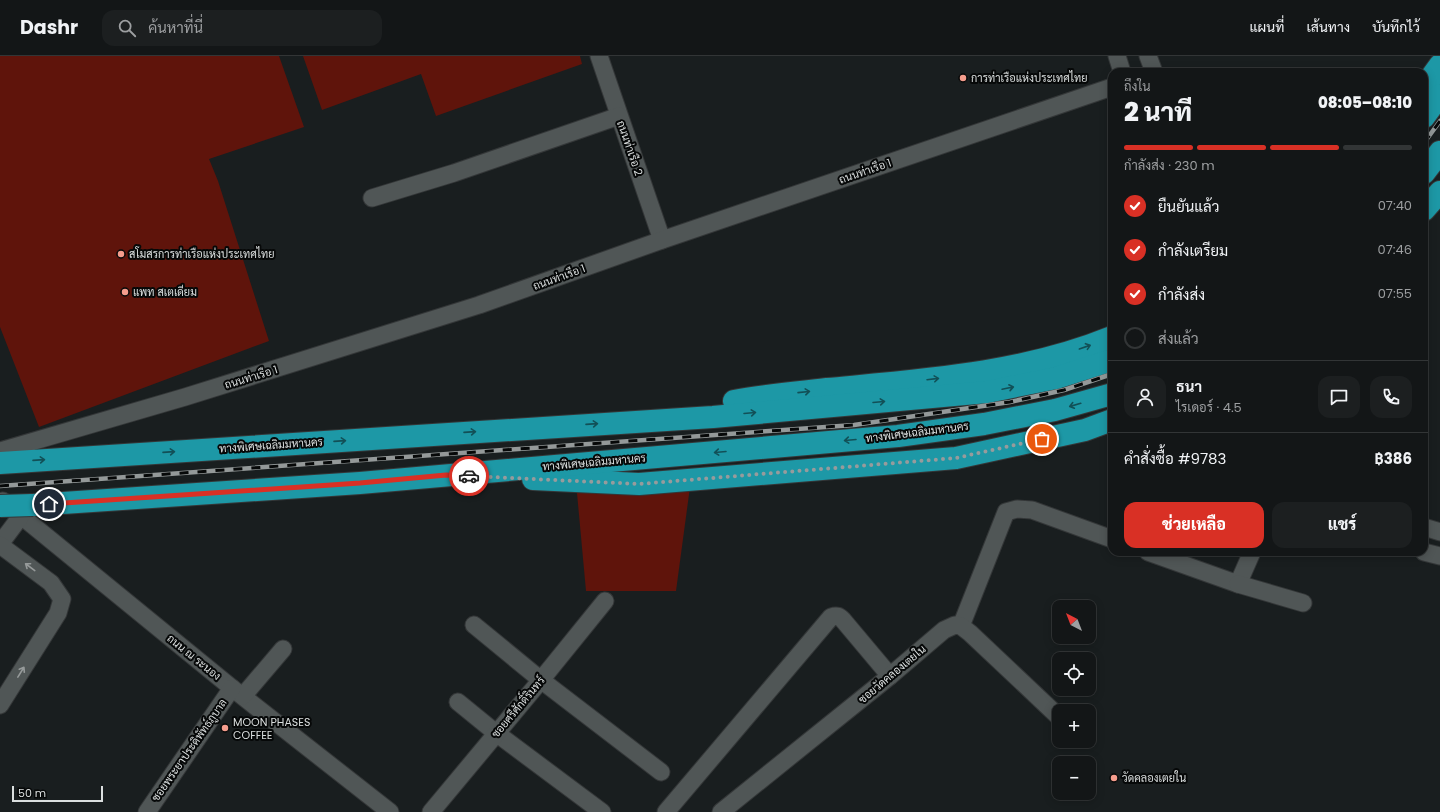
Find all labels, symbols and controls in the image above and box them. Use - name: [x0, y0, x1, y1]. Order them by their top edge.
- search box: [102, 10, 382, 46]
- text: Dashr: [20, 14, 78, 41]
- icon: search: [116, 17, 138, 39]
- text: ค้นหาที่นี่: [148, 17, 203, 38]
- text: แผนที่: [1249, 17, 1284, 37]
- text: เส้นทาง: [1306, 17, 1350, 37]
- text: บันทึกไว้: [1372, 17, 1420, 37]
- place label: การท่าเรือแห่งประเทศไทย: [971, 70, 1088, 86]
- marker: การท่าเรือแห่งประเทศไทย: [958, 73, 968, 83]
- text: ถึงใน: [1124, 77, 1151, 96]
- text: 08:05–08:10: [1318, 92, 1412, 113]
- text: 2 นาที: [1124, 94, 1192, 130]
- street label: ถนนท่าเรือ 2: [613, 118, 647, 178]
- street label: ถนนท่าเรือ 1: [837, 155, 893, 187]
- text: กำลังส่ง · 230 m: [1124, 156, 1215, 175]
- icon: check: [1124, 195, 1146, 217]
- text: ยืนยันแล้ว: [1158, 196, 1219, 217]
- text: 07:40: [1378, 196, 1412, 215]
- icon: check: [1124, 239, 1146, 261]
- text: กำลังเตรียม: [1158, 240, 1228, 261]
- text: 07:46: [1378, 240, 1412, 259]
- place label: สโมสรการท่าเรือแห่งประเทศไทย: [129, 246, 275, 262]
- marker: สโมสรการท่าเรือแห่งประเทศไทย: [116, 249, 126, 259]
- street label: ถนนท่าเรือ 1: [531, 260, 587, 294]
- icon: check: [1124, 283, 1146, 305]
- place label: แพท สเตเดียม: [133, 284, 197, 300]
- text: กำลังส่ง: [1158, 284, 1205, 305]
- text: 07:55: [1378, 284, 1412, 303]
- marker: แพท สเตเดียม: [120, 287, 130, 297]
- text: ส่งแล้ว: [1158, 328, 1199, 349]
- one-way arrow: [1078, 343, 1091, 350]
- street label: ถนนท่าเรือ 1: [223, 361, 279, 393]
- one-way arrow: [926, 375, 939, 383]
- button: person: [1124, 376, 1166, 418]
- text: ธนา: [1176, 376, 1202, 397]
- button: chat: [1318, 376, 1360, 418]
- button: phone: [1370, 376, 1412, 418]
- one-way arrow: [1002, 383, 1015, 391]
- one-way arrow: [797, 388, 810, 396]
- one-way arrow: [872, 398, 885, 405]
- text: ไรเดอร์ · 4.5: [1176, 398, 1242, 417]
- one-way arrow: [1068, 402, 1081, 409]
- one-way arrow: [743, 410, 756, 417]
- street label: ทางพิเศษเฉลิมมหานคร: [864, 418, 970, 446]
- one-way arrow: [585, 421, 598, 428]
- pin: [1025, 422, 1059, 456]
- icon: bag: [1031, 428, 1053, 450]
- one-way arrow: [463, 429, 476, 436]
- street label: ทางพิเศษเฉลิมมหานคร: [219, 433, 323, 457]
- one-way arrow: [844, 436, 857, 444]
- one-way arrow: [333, 437, 346, 444]
- one-way arrow: [162, 448, 175, 455]
- one-way arrow: [714, 448, 727, 455]
- text: คำสั่งซื้อ #9783: [1124, 448, 1226, 469]
- text: ฿386: [1375, 448, 1412, 469]
- street label: ทางพิเศษเฉลิมมหานคร: [542, 450, 646, 474]
- courier: [449, 456, 489, 496]
- one-way arrow: [32, 457, 45, 464]
- icon: car: [458, 465, 480, 487]
- pin: [32, 487, 66, 521]
- icon: home: [38, 493, 60, 515]
- button: ช่วยเหลือ: [1124, 502, 1264, 548]
- button: แชร์: [1272, 502, 1412, 548]
- one-way arrow: [24, 563, 35, 572]
- north arrow: [1052, 600, 1096, 644]
- map controls: [1052, 600, 1096, 800]
- street label: ถนน ณ ระนอง: [164, 630, 224, 684]
- street label: ซอยวัดคลองเตยใน: [855, 641, 929, 707]
- button: locate: [1052, 652, 1096, 696]
- one-way arrow: [18, 666, 26, 678]
- street label: ซอยศรีศักดิ์รินทร์: [485, 671, 548, 741]
- street label: ซอยพระยาประดิพัทธ์ภูบาล: [147, 695, 231, 805]
- button: +: [1052, 704, 1096, 748]
- place label: MOON PHASES COFFEE: [233, 714, 310, 743]
- marker: MOON PHASES COFFEE: [220, 723, 230, 733]
- button: −: [1052, 756, 1096, 800]
- place label: วัดคลองเตยใน: [1122, 770, 1186, 786]
- marker: วัดคลองเตยใน: [1109, 773, 1119, 783]
- scale bar: [12, 784, 103, 803]
- text: 50 m: [18, 785, 46, 801]

